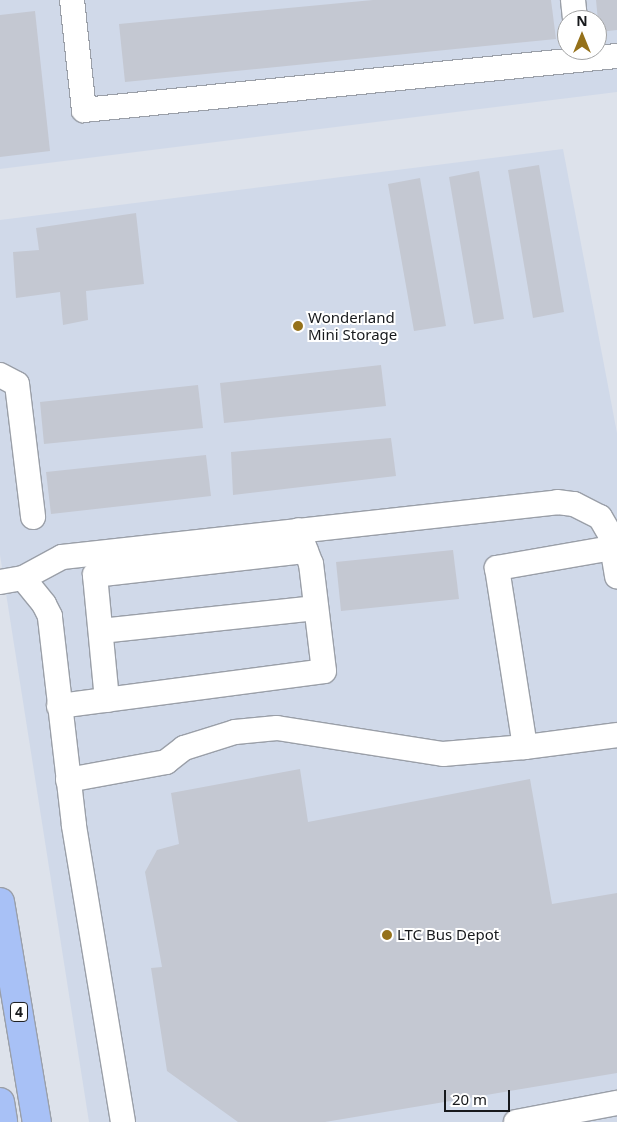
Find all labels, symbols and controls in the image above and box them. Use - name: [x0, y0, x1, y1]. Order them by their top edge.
- north arrow: [557, 10, 607, 60]
- text: N: [576, 11, 588, 30]
- place label: Wonderland Mini Storage: [308, 308, 397, 343]
- marker: Wonderland Mini Storage: [292, 320, 304, 332]
- place label: LTC Bus Depot: [397, 926, 499, 944]
- marker: LTC Bus Depot: [381, 929, 393, 941]
- road number: 4: [9, 1000, 29, 1024]
- scale bar: [447, 1080, 513, 1112]
- text: 20 m: [452, 1089, 487, 1109]

